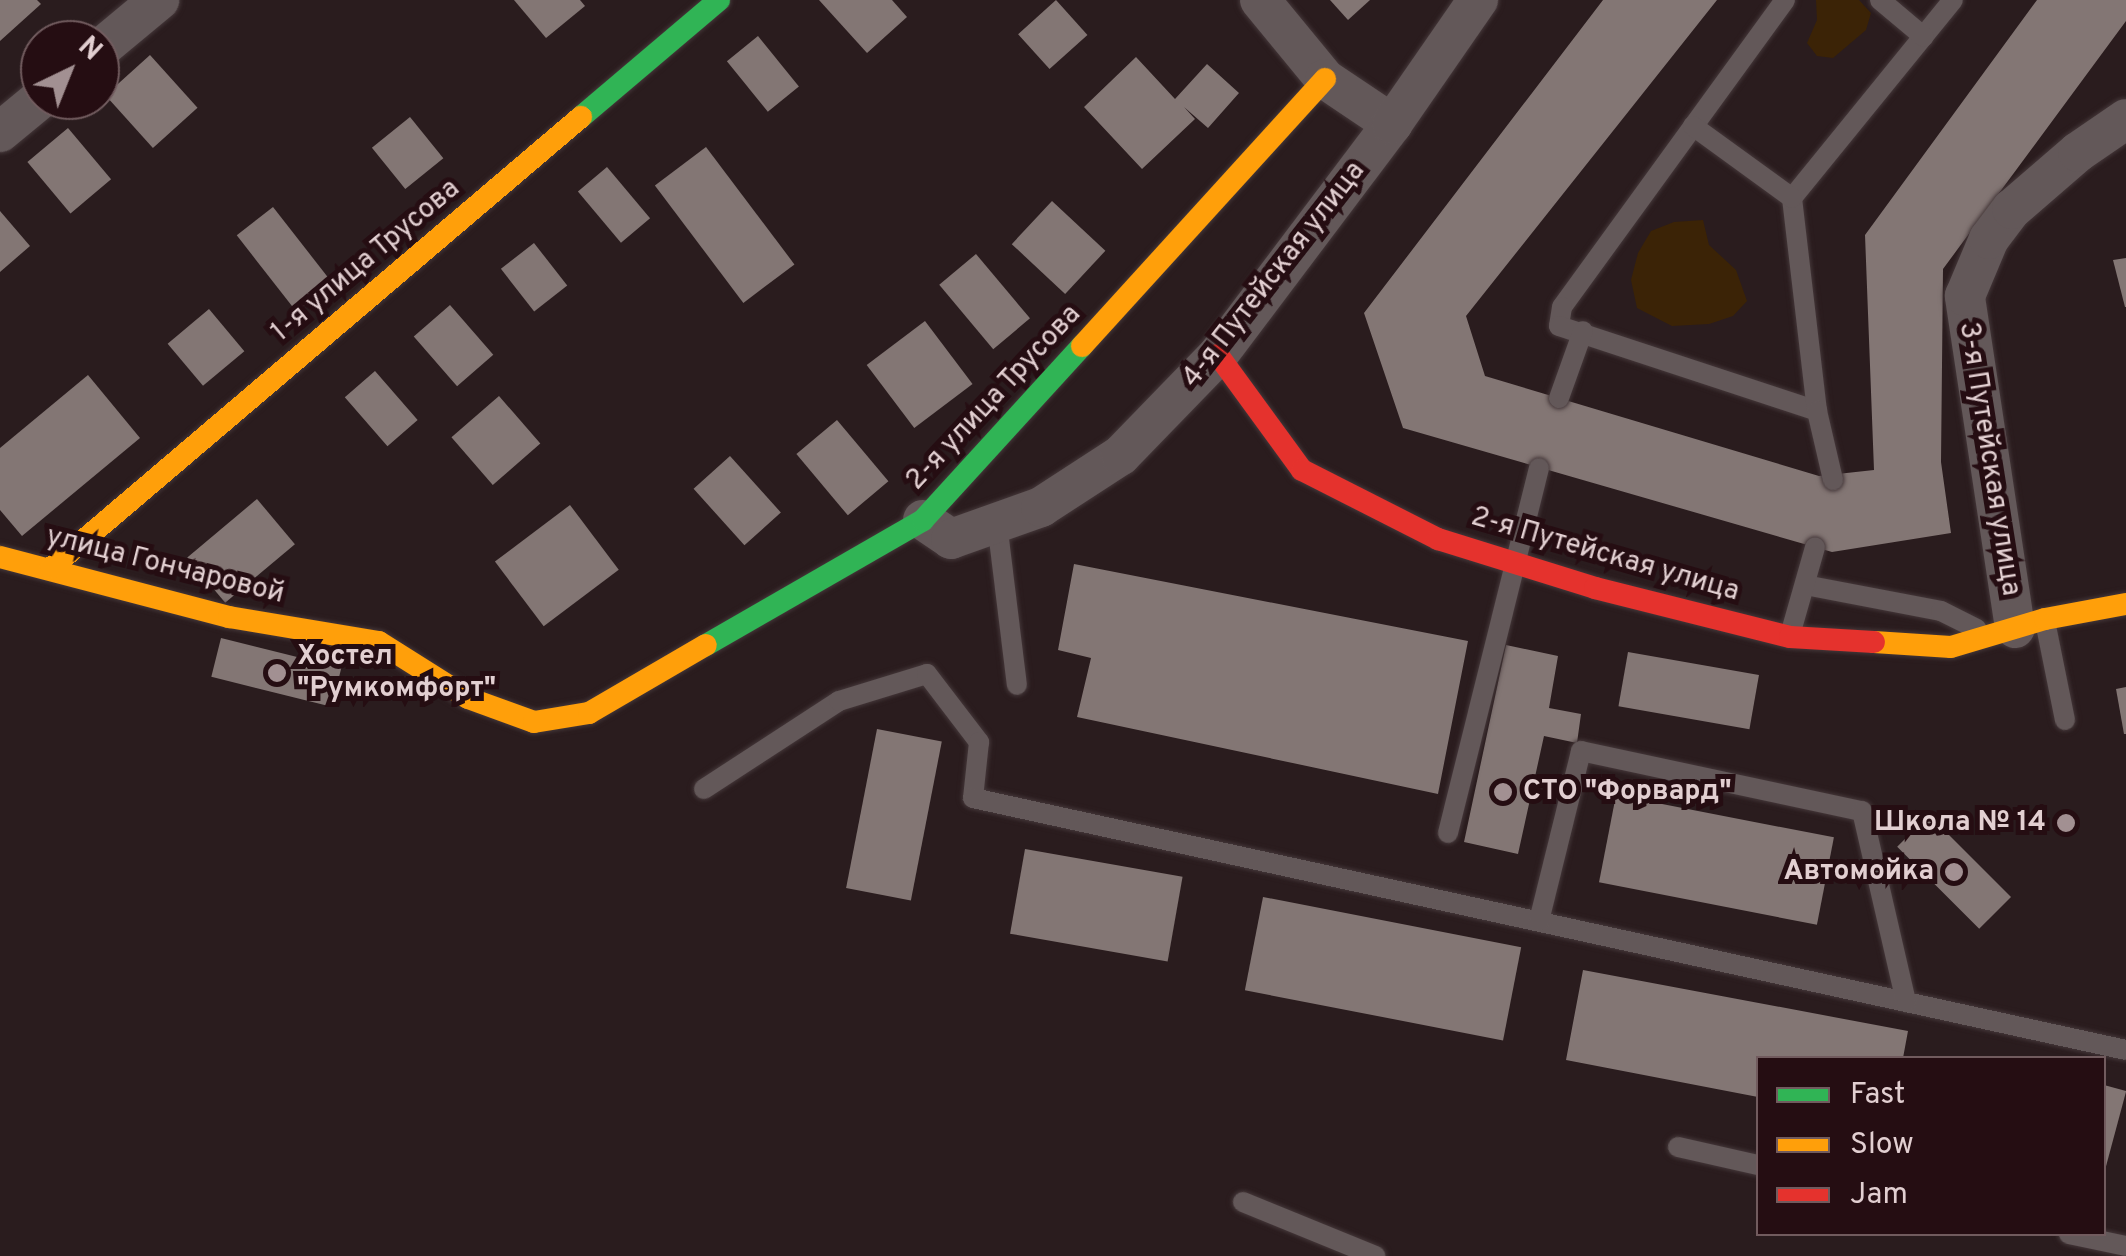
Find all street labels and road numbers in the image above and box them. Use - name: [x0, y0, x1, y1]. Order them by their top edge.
- street label: 4-я Путейская улица: [1175, 155, 1373, 395]
- street label: 1-я улица Трусова: [265, 172, 467, 350]
- street label: 2-я улица Трусова: [899, 298, 1089, 498]
- street label: 3-я Путейская улица: [1951, 320, 2027, 598]
- street label: 2-я Путейская улица: [1467, 501, 1743, 609]
- street label: улица Гончаровой: [43, 520, 287, 612]

